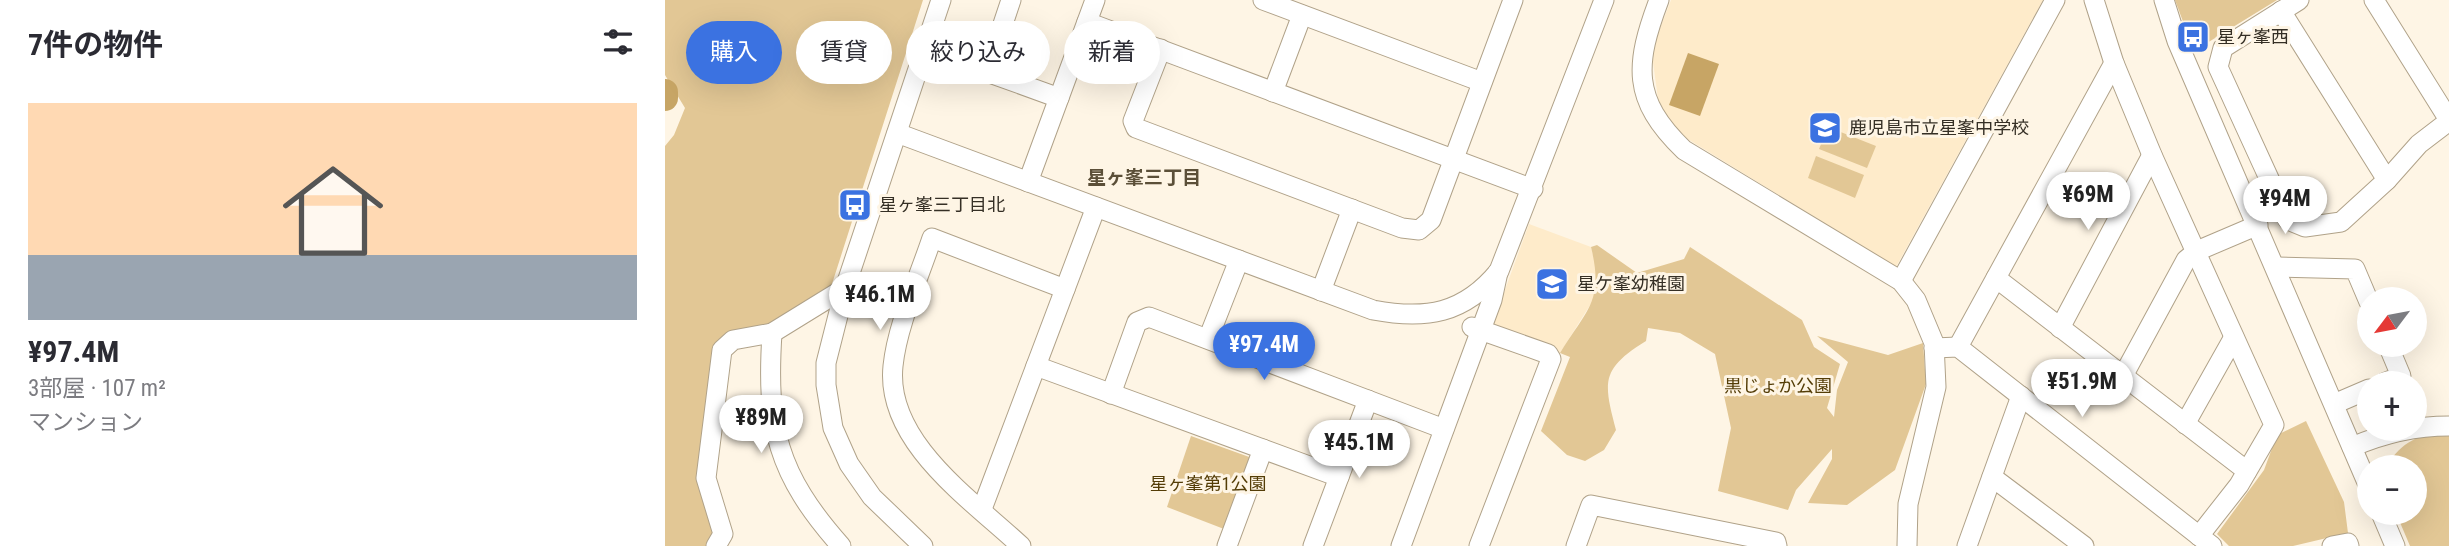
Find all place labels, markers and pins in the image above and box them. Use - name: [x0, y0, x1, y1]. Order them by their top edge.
- bus stop icon: 星ヶ峯西: [2174, 18, 2212, 56]
- place label: 星ヶ峯西: [2217, 26, 2289, 47]
- school or university icon: 鹿児島市立星峯中学校: [1806, 109, 1844, 147]
- place label: 鹿児島市立星峯中学校: [1849, 117, 2029, 138]
- pin: ¥69M: [2047, 173, 2129, 232]
- pin: ¥94M: [2244, 176, 2326, 236]
- bus stop icon: 星ヶ峯三丁目北: [836, 186, 874, 224]
- place label: 星ヶ峯三丁目北: [879, 194, 1005, 215]
- school or university icon: 星ケ峯幼稚園: [1533, 265, 1571, 303]
- pin: ¥46.1M: [823, 272, 937, 332]
- place label: 星ケ峯幼稚園: [1577, 273, 1685, 294]
- pin: ¥97.4M: [1207, 322, 1321, 382]
- pin: ¥51.9M: [2025, 360, 2139, 419]
- pin: ¥89M: [720, 396, 802, 455]
- pin: ¥45.1M: [1302, 420, 1416, 480]

